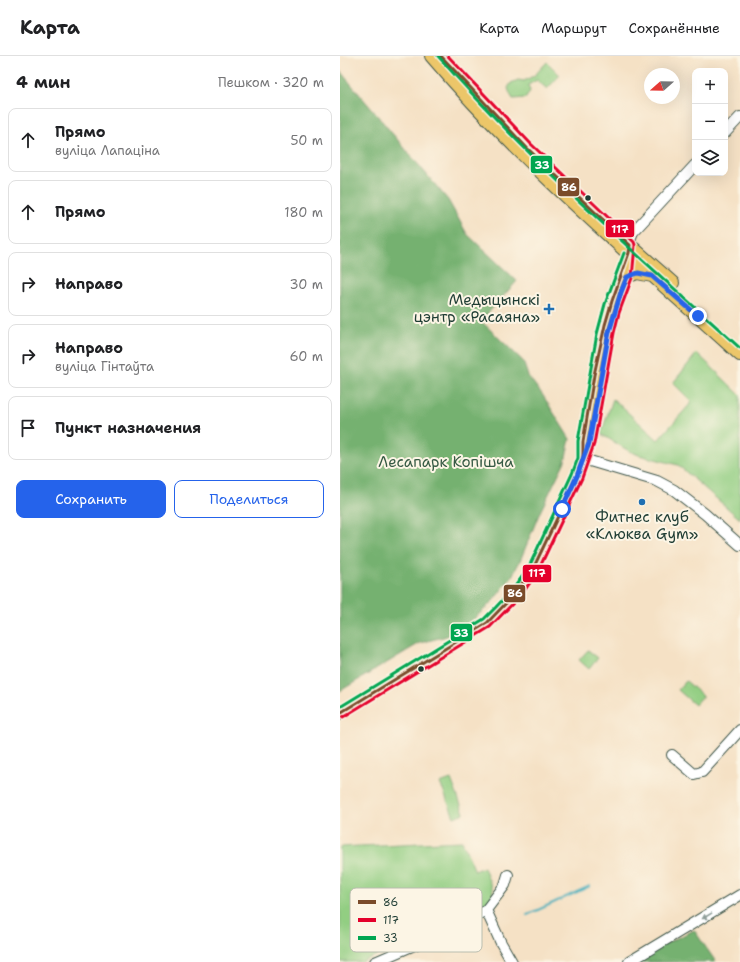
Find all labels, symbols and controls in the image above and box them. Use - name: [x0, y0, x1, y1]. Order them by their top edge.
- text: Карта: [20, 15, 80, 40]
- text: Карта: [479, 19, 519, 37]
- text: Маршрут: [541, 19, 607, 37]
- text: Сохранённые: [629, 19, 720, 37]
- north arrow: [644, 68, 680, 104]
- map controls: [692, 68, 728, 176]
- button: +: [692, 68, 728, 104]
- text: 4 мин: [16, 71, 71, 93]
- text: Пешком · 320 m: [218, 74, 324, 91]
- button: −: [692, 104, 728, 140]
- text: Прямо: [55, 122, 105, 142]
- icon: ahead: [17, 129, 39, 151]
- text: 50 m: [290, 132, 323, 149]
- button: layers: [692, 140, 728, 176]
- text: вуліца Лапаціна: [55, 142, 160, 159]
- line badge: 33: [530, 155, 553, 174]
- text: 33: [534, 158, 550, 173]
- line badge: 86: [557, 177, 580, 197]
- text: 86: [561, 180, 577, 195]
- unlabelled marker: [583, 193, 593, 203]
- icon: ahead: [17, 201, 39, 223]
- text: Прямо: [55, 202, 105, 222]
- text: 180 m: [284, 204, 323, 221]
- line badge: 117: [605, 219, 635, 238]
- text: 117: [611, 222, 629, 237]
- icon: right: [17, 273, 39, 295]
- text: Направо: [55, 274, 123, 294]
- text: 30 m: [289, 276, 323, 293]
- place label: Медыцынскі цэнтр «Расаяна»: [414, 290, 540, 327]
- marker: Медыцынскі цэнтр «Расаяна»: [543, 303, 555, 315]
- route end: [689, 307, 707, 325]
- text: Направо: [55, 338, 123, 358]
- icon: right: [17, 345, 39, 367]
- text: 60 m: [290, 348, 323, 365]
- text: вуліца Гінтаўта: [55, 358, 154, 375]
- icon: arrive: [17, 417, 39, 439]
- text: Пункт назначения: [55, 418, 201, 438]
- park label: Лесапарк Копішча: [378, 452, 514, 472]
- button: Сохранить: [16, 480, 166, 518]
- button: Поделиться: [174, 480, 324, 518]
- marker: Фитнес клуб «Клюква Gym»: [637, 497, 647, 507]
- route start: [553, 500, 571, 518]
- place label: Фитнес клуб «Клюква Gym»: [586, 507, 698, 544]
- line badge: 117: [522, 564, 552, 583]
- text: 117: [528, 566, 546, 581]
- line badge: 86: [503, 584, 526, 603]
- text: 86: [507, 586, 523, 601]
- line badge: 33: [450, 623, 473, 642]
- text: 33: [453, 626, 469, 641]
- unlabelled marker: [416, 664, 426, 674]
- legend: [350, 888, 482, 952]
- text: 86: [383, 895, 398, 910]
- one-way arrow: [701, 912, 713, 919]
- text: 117: [383, 913, 399, 928]
- text: 33: [383, 931, 398, 946]

